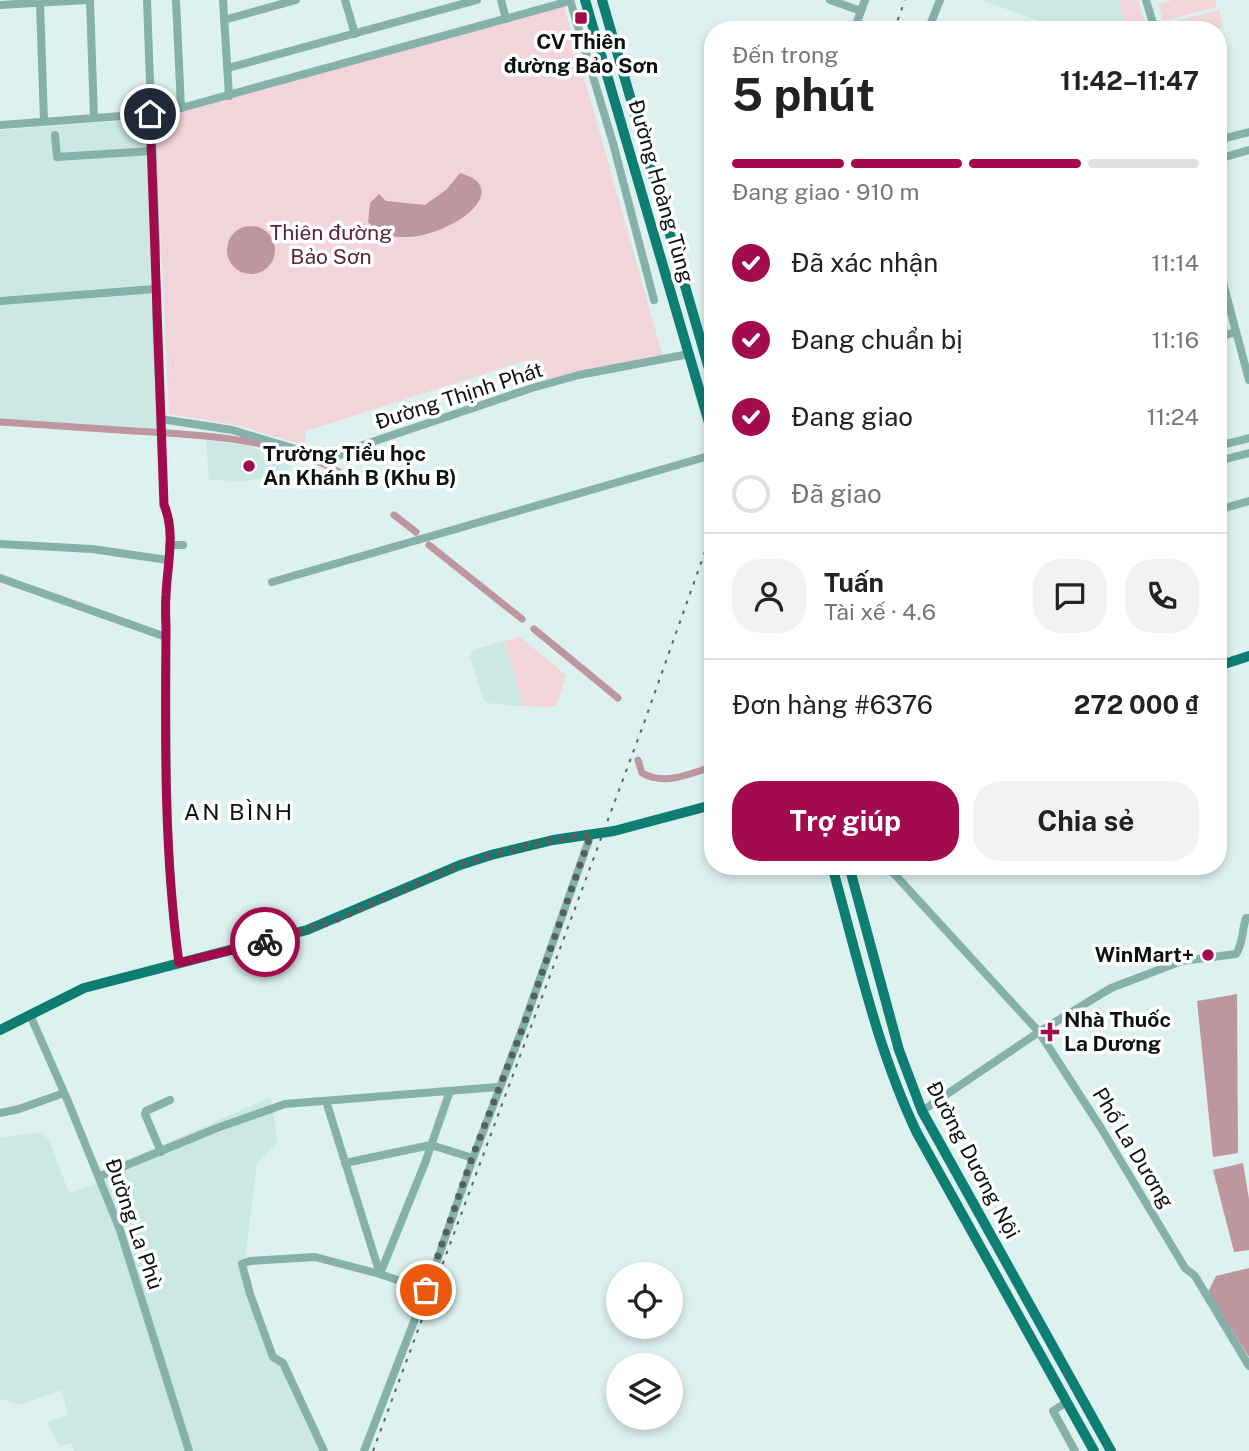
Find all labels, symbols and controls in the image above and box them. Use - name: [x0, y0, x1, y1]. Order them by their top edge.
- marker: CV Thiên đường Bảo Sơn: [573, 10, 589, 26]
- place label: CV Thiên đường Bảo Sơn: [504, 29, 658, 78]
- text: Đến trong: [732, 41, 839, 68]
- text: 11:42–11:47: [1060, 65, 1199, 96]
- text: 5 phút: [732, 67, 875, 121]
- pin: [120, 84, 180, 144]
- icon: home: [131, 95, 169, 133]
- street label: Đường Hoàng Tùng: [623, 96, 700, 285]
- text: Đang giao · 910 m: [732, 178, 919, 205]
- park label: Thiên đường Bảo Sơn: [270, 220, 392, 269]
- icon: check: [732, 244, 770, 282]
- text: Đã xác nhận: [791, 247, 938, 278]
- text: 11:14: [1151, 249, 1199, 276]
- icon: check: [732, 321, 770, 359]
- text: Đang chuẩn bị: [791, 324, 963, 355]
- text: 11:16: [1151, 326, 1199, 353]
- street label: Đường Thịnh Phát: [372, 357, 546, 434]
- icon: check: [732, 398, 770, 436]
- text: Đang giao: [791, 401, 913, 432]
- text: 11:24: [1146, 403, 1199, 430]
- place label: Trường Tiểu học An Khánh B (Khu B): [263, 441, 457, 490]
- marker: Trường Tiểu học An Khánh B (Khu B): [241, 458, 257, 474]
- text: Đã giao: [791, 478, 882, 509]
- button: person: [732, 559, 806, 633]
- button: chat: [1033, 559, 1107, 633]
- button: phone: [1125, 559, 1199, 633]
- text: Tuấn: [824, 567, 884, 598]
- text: Tài xế · 4.6: [824, 598, 936, 625]
- text: Đơn hàng #6376: [732, 689, 933, 720]
- text: 272 000 ₫: [1074, 689, 1199, 720]
- button: Trợ giúp: [732, 781, 959, 861]
- button: Chia sẻ: [973, 781, 1199, 861]
- district label: AN BÌNH: [184, 798, 294, 825]
- courier: [230, 907, 300, 977]
- icon: bike: [246, 923, 284, 961]
- place label: WinMart+: [1095, 942, 1194, 967]
- marker: WinMart+: [1200, 947, 1216, 963]
- place label: Nhà Thuốc La Dương: [1064, 1007, 1171, 1056]
- marker: Nhà Thuốc La Dương: [1042, 1024, 1058, 1040]
- street label: Đường Dương Nội: [921, 1077, 1025, 1243]
- street label: Phố La Dương: [1088, 1083, 1179, 1213]
- street label: Đường La Phù: [100, 1155, 169, 1293]
- pin: [396, 1260, 456, 1320]
- map controls: [606, 1262, 683, 1430]
- button: locate: [606, 1262, 683, 1339]
- icon: bag: [407, 1271, 445, 1309]
- button: layers: [606, 1353, 683, 1430]

